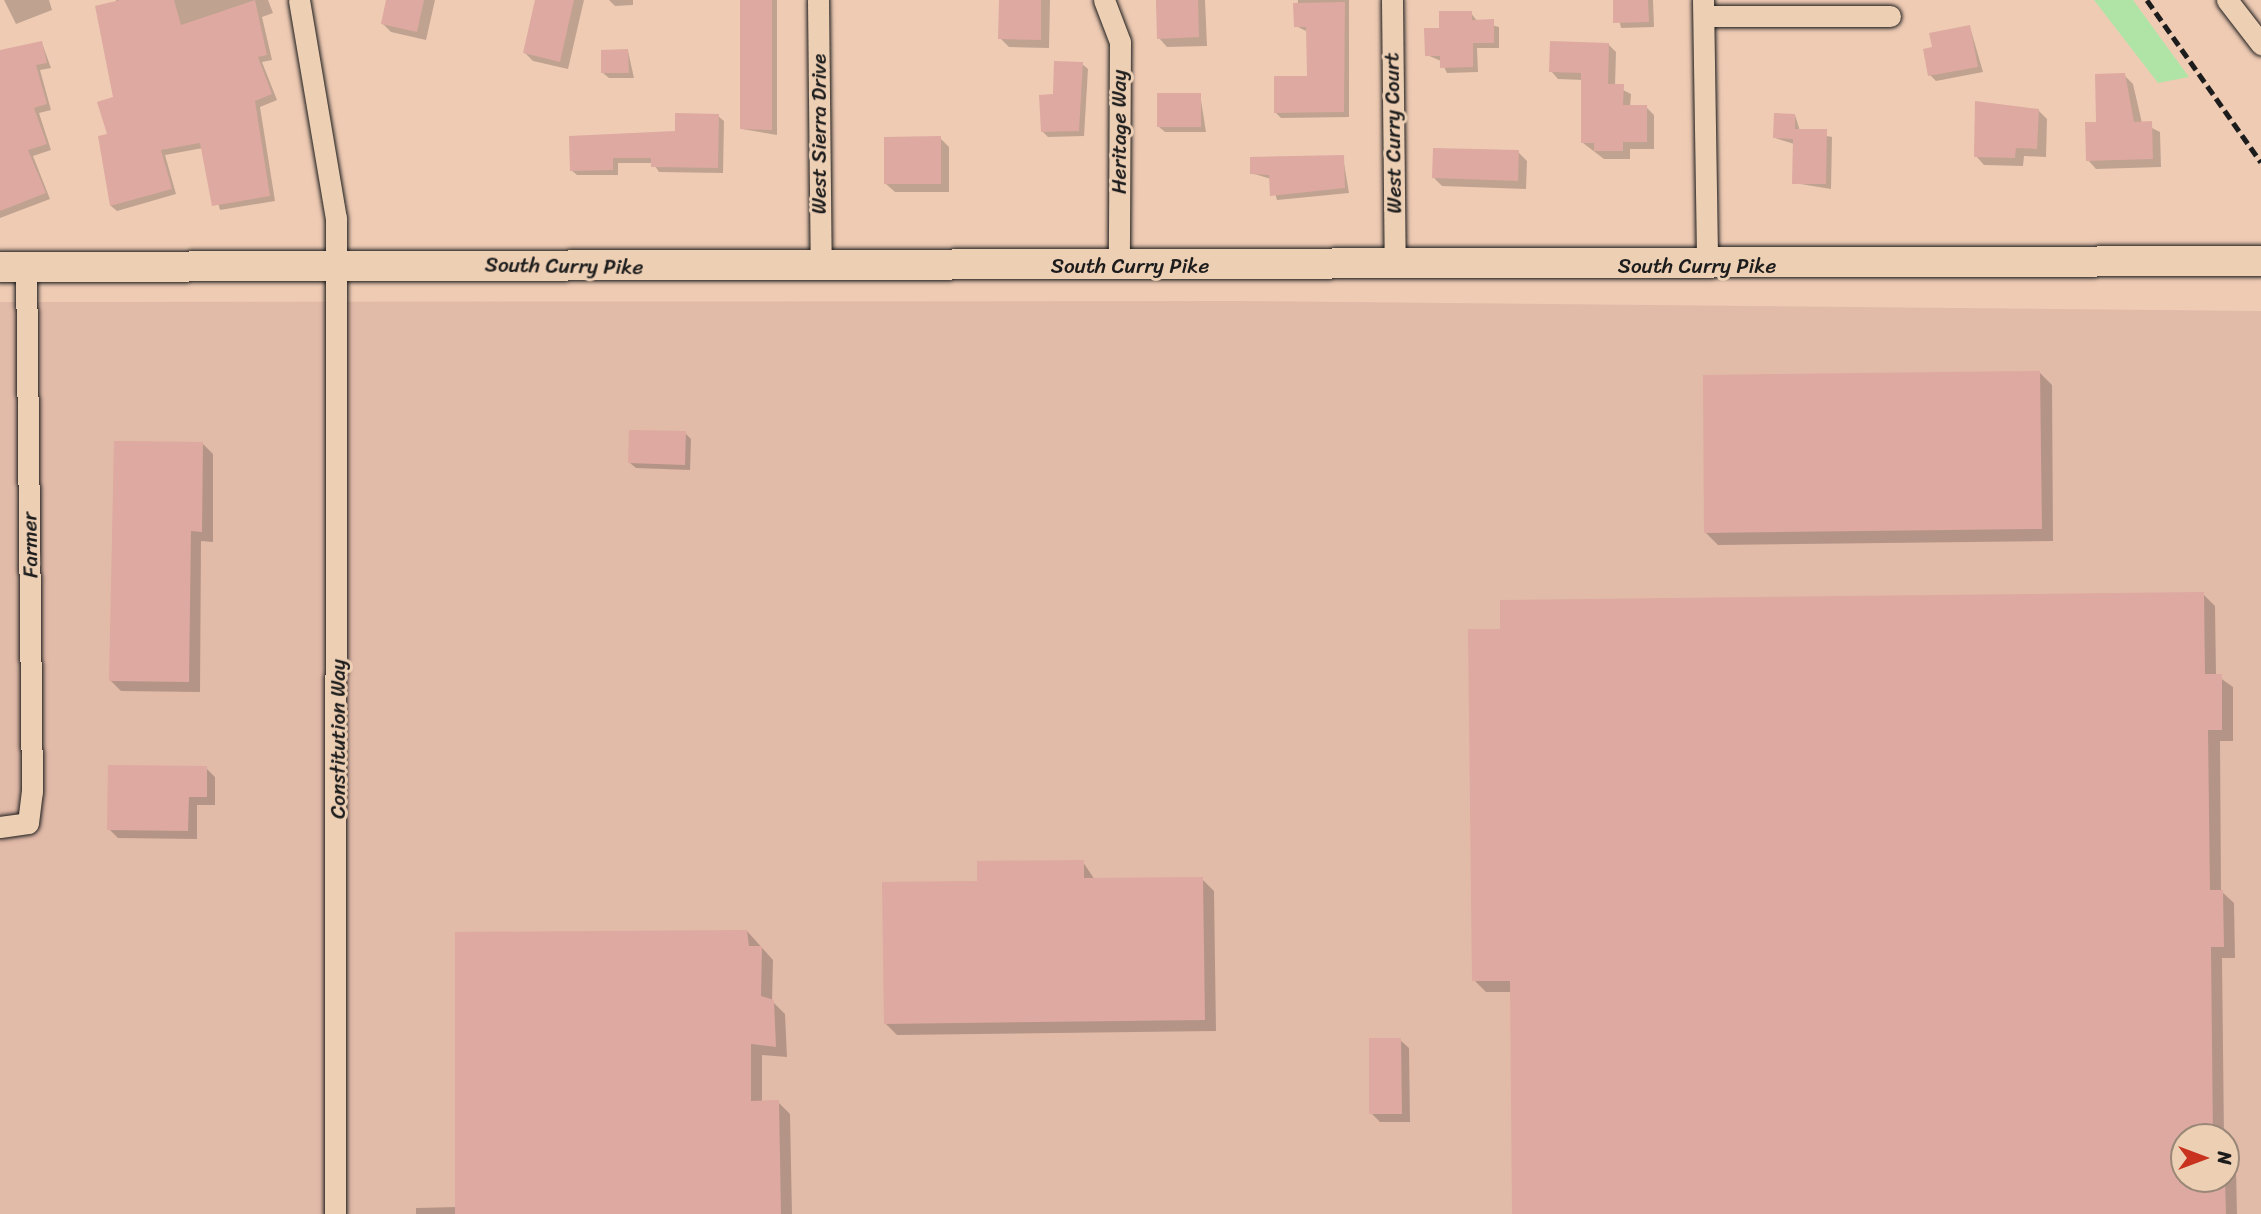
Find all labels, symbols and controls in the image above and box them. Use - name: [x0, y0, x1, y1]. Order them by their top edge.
- street label: West Curry Court: [1379, 52, 1407, 214]
- street label: West Sierra Drive: [806, 53, 832, 215]
- street label: Heritage Way: [1106, 70, 1132, 194]
- street label: South Curry Pike: [484, 252, 644, 280]
- street label: South Curry Pike: [1050, 253, 1210, 279]
- street label: South Curry Pike: [1617, 253, 1777, 279]
- street label: Farmer: [17, 512, 43, 578]
- street label: Constitution Way: [325, 659, 351, 819]
- north arrow: [2170, 1123, 2240, 1193]
- text: N: [2208, 1151, 2241, 1165]

